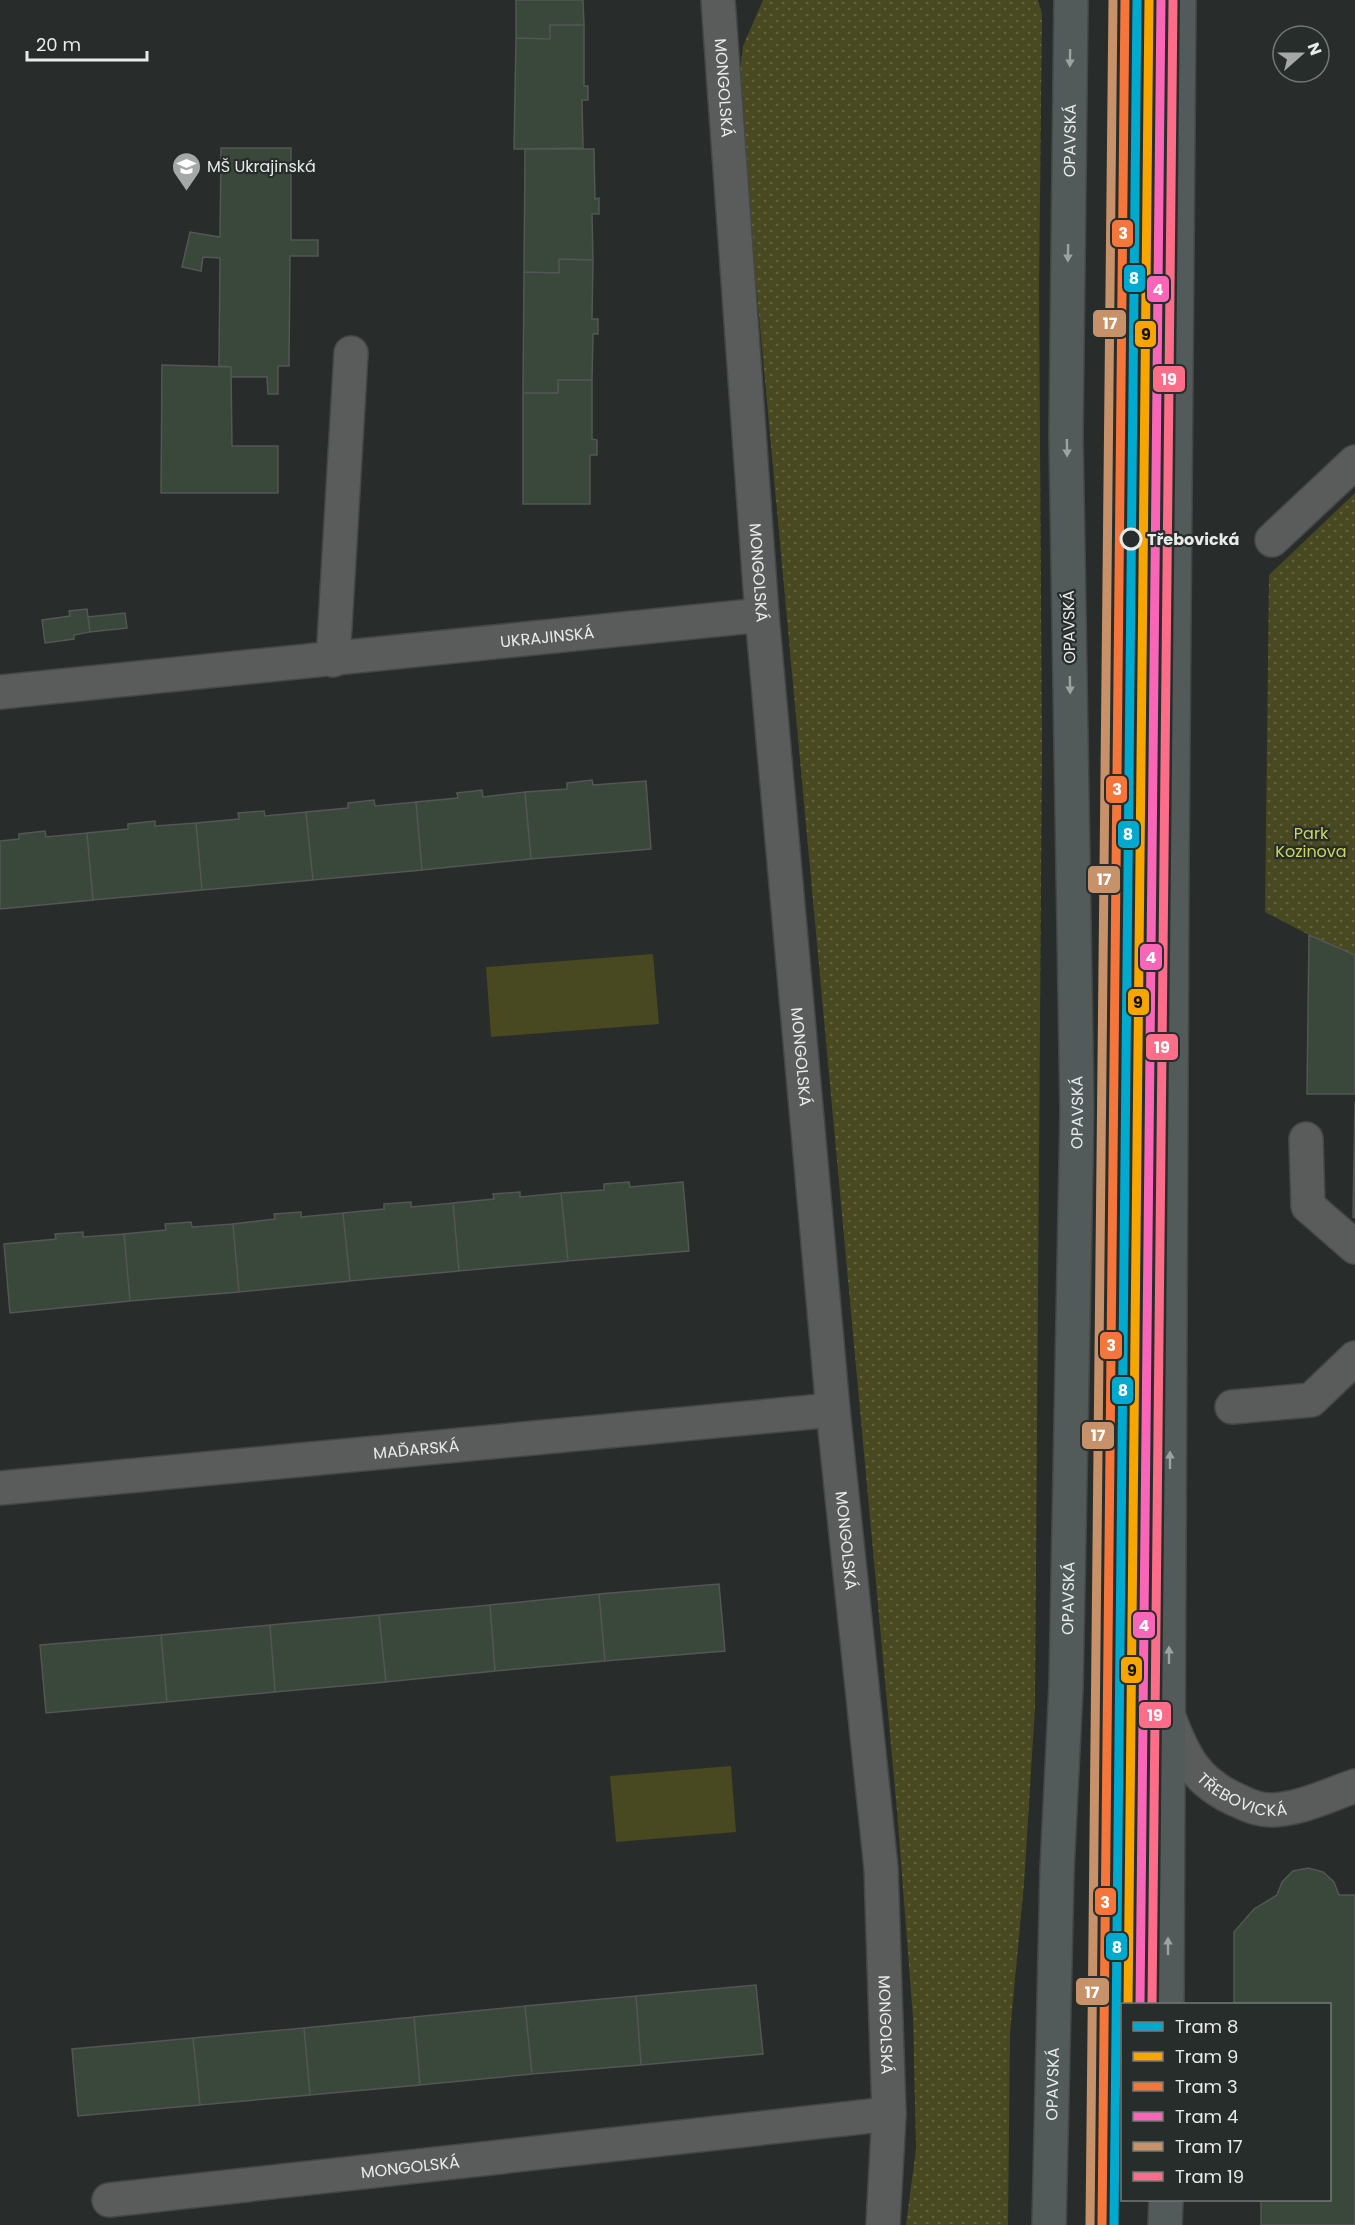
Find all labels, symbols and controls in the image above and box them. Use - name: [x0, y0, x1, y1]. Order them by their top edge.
- scale bar: [27, 24, 147, 62]
- north arrow: [1271, 24, 1331, 84]
- text: 20 m: [36, 32, 81, 57]
- street label: MONGOLSKÁ: [709, 37, 739, 138]
- text: N: [1302, 39, 1327, 59]
- one-way arrow: [1065, 49, 1075, 68]
- street label: OPAVSKÁ: [1057, 104, 1081, 177]
- school or university icon: MŠ Ukrajinská: [170, 150, 202, 192]
- place label: MŠ Ukrajinská: [207, 155, 316, 178]
- line badge: 3: [1111, 219, 1134, 248]
- text: 3: [1118, 222, 1128, 245]
- one-way arrow: [1063, 244, 1073, 263]
- line badge: 8: [1123, 264, 1146, 293]
- text: 8: [1129, 267, 1139, 290]
- line badge: 4: [1146, 275, 1170, 303]
- text: 4: [1153, 278, 1164, 301]
- line badge: 17: [1092, 309, 1127, 338]
- text: 17: [1103, 312, 1118, 335]
- line badge: 9: [1134, 320, 1157, 348]
- text: 9: [1141, 323, 1151, 346]
- line badge: 19: [1152, 365, 1186, 393]
- text: 19: [1161, 368, 1177, 391]
- one-way arrow: [1062, 439, 1072, 458]
- street label: MONGOLSKÁ: [744, 522, 774, 623]
- marker: Třebovická: [1120, 528, 1142, 550]
- place label: Třebovická: [1147, 528, 1239, 551]
- street label: OPAVSKÁ: [1057, 590, 1081, 664]
- street label: UKRAJINSKÁ: [499, 620, 596, 653]
- one-way arrow: [1066, 676, 1075, 695]
- line badge: 3: [1105, 775, 1128, 804]
- text: 3: [1112, 778, 1122, 801]
- line badge: 8: [1117, 820, 1140, 849]
- park label: Park Kozinova: [1275, 822, 1347, 863]
- text: 8: [1123, 823, 1133, 846]
- line badge: 17: [1087, 865, 1121, 894]
- text: 17: [1097, 868, 1112, 891]
- line badge: 4: [1139, 943, 1163, 971]
- text: 4: [1146, 946, 1157, 969]
- line badge: 9: [1127, 988, 1150, 1016]
- text: 9: [1133, 991, 1143, 1014]
- street label: MONGOLSKÁ: [786, 1006, 817, 1107]
- line badge: 19: [1145, 1033, 1179, 1061]
- text: 19: [1154, 1036, 1170, 1059]
- street label: OPAVSKÁ: [1065, 1075, 1089, 1149]
- line badge: 3: [1099, 1331, 1123, 1360]
- text: 3: [1106, 1334, 1116, 1357]
- line badge: 8: [1111, 1376, 1134, 1405]
- text: 8: [1118, 1379, 1128, 1402]
- line badge: 17: [1081, 1421, 1115, 1450]
- text: 17: [1091, 1424, 1106, 1447]
- street label: MAĎARSKÁ: [372, 1434, 460, 1464]
- one-way arrow: [1165, 1450, 1175, 1469]
- street label: MONGOLSKÁ: [830, 1490, 863, 1591]
- street label: OPAVSKÁ: [1055, 1561, 1080, 1635]
- line badge: 4: [1132, 1611, 1156, 1639]
- text: 4: [1139, 1614, 1150, 1637]
- one-way arrow: [1164, 1645, 1174, 1664]
- line badge: 9: [1120, 1656, 1143, 1684]
- text: 9: [1127, 1659, 1137, 1682]
- line badge: 19: [1138, 1701, 1172, 1729]
- text: 19: [1147, 1704, 1163, 1727]
- street label: TŘEBOVICKÁ: [1192, 1767, 1289, 1822]
- line badge: 3: [1094, 1887, 1117, 1916]
- text: 3: [1100, 1891, 1110, 1914]
- line badge: 8: [1105, 1932, 1128, 1961]
- text: 8: [1112, 1936, 1122, 1959]
- one-way arrow: [1163, 1937, 1173, 1956]
- street label: MONGOLSKÁ: [873, 1975, 899, 2075]
- line badge: 17: [1075, 1977, 1110, 2006]
- text: 17: [1085, 1981, 1100, 2004]
- legend: [1121, 2003, 1331, 2201]
- text: Tram 8: [1175, 2014, 1238, 2039]
- text: Tram 9: [1175, 2044, 1238, 2069]
- street label: OPAVSKÁ: [1040, 2047, 1065, 2121]
- text: Tram 3: [1175, 2074, 1238, 2099]
- text: Tram 4: [1175, 2104, 1238, 2129]
- text: Tram 17: [1175, 2134, 1243, 2159]
- street label: MONGOLSKÁ: [360, 2150, 461, 2184]
- text: Tram 19: [1175, 2164, 1244, 2189]

